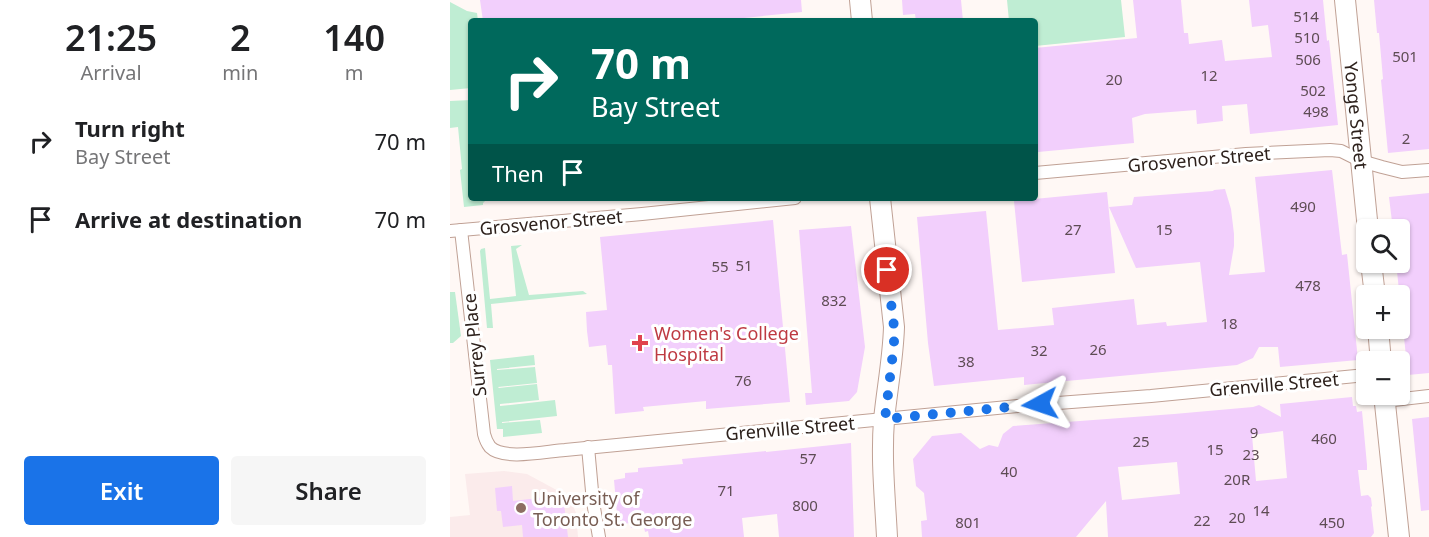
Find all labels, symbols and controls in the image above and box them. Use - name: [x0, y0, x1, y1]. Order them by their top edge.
- house number: 514: [1293, 6, 1319, 26]
- text: 21:25: [65, 13, 157, 62]
- text: 2: [230, 13, 251, 62]
- text: 140: [323, 13, 385, 62]
- house number: 510: [1294, 27, 1320, 47]
- text: 70 m: [591, 34, 691, 91]
- icon: right: [492, 42, 570, 120]
- house number: 501: [1392, 46, 1418, 66]
- house number: 506: [1295, 49, 1321, 69]
- text: Arrival: [81, 59, 142, 86]
- text: min: [222, 59, 258, 86]
- text: m: [345, 59, 364, 86]
- street label: Yonge Street: [1339, 61, 1374, 171]
- house number: 12: [1200, 65, 1218, 85]
- house number: 20: [1105, 69, 1123, 89]
- house number: 502: [1300, 80, 1326, 100]
- text: Bay Street: [591, 88, 720, 125]
- house number: 498: [1303, 101, 1329, 121]
- text: Turn right: [75, 113, 185, 143]
- icon: right: [24, 125, 57, 158]
- text: 70 m: [375, 126, 426, 156]
- house number: 2: [1402, 128, 1410, 148]
- street label: Grosvenor Street: [1127, 141, 1272, 177]
- text: Bay Street: [75, 143, 170, 170]
- icon: arrive: [556, 156, 589, 189]
- text: Then: [492, 158, 544, 188]
- house number: 490: [1290, 196, 1316, 216]
- icon: arrive: [24, 203, 57, 236]
- text: Arrive at destination: [75, 204, 302, 234]
- text: 70 m: [375, 204, 426, 234]
- street label: Grosvenor Street: [479, 204, 624, 240]
- house number: 27: [1064, 219, 1082, 239]
- house number: 15: [1155, 219, 1173, 239]
- map controls: [1356, 219, 1410, 405]
- button: search: [1356, 219, 1410, 273]
- pin: [861, 244, 912, 295]
- icon: arrive: [870, 253, 903, 286]
- house number: 51: [735, 255, 753, 275]
- house number: 55: [711, 256, 729, 276]
- house number: 478: [1295, 275, 1321, 295]
- button: +: [1356, 285, 1410, 339]
- house number: 832: [821, 290, 847, 310]
- street label: Surrey Place: [457, 292, 491, 398]
- house number: 18: [1220, 313, 1238, 333]
- place label: Women's College Hospital: [654, 321, 799, 366]
- marker: Women's College Hospital: [631, 334, 649, 352]
- house number: 26: [1089, 339, 1107, 359]
- house number: 32: [1030, 340, 1048, 360]
- house number: 38: [957, 351, 975, 371]
- button: −: [1356, 351, 1410, 405]
- street label: Grenville Street: [1208, 366, 1340, 402]
- house number: 76: [734, 370, 752, 390]
- position arrow: [1008, 372, 1072, 436]
- street label: Grenville Street: [724, 410, 856, 446]
- house number: 9: [1250, 422, 1258, 442]
- house number: 460: [1311, 428, 1337, 448]
- house number: 25: [1132, 431, 1150, 451]
- house number: 15: [1206, 439, 1224, 459]
- house number: 23: [1242, 444, 1260, 464]
- house number: 57: [799, 448, 817, 468]
- button: Exit: [24, 456, 219, 525]
- button: Share: [231, 456, 426, 525]
- house number: 40: [1000, 461, 1018, 481]
- house number: 20R: [1224, 469, 1251, 489]
- house number: 71: [717, 480, 735, 500]
- place label: University of Toronto St. George: [533, 486, 692, 531]
- house number: 800: [792, 495, 818, 515]
- house number: 14: [1252, 500, 1270, 520]
- marker: University of Toronto St. George: [514, 501, 528, 515]
- house number: 20: [1228, 507, 1246, 527]
- house number: 22: [1193, 510, 1211, 530]
- house number: 801: [955, 512, 981, 532]
- house number: 450: [1319, 512, 1345, 532]

